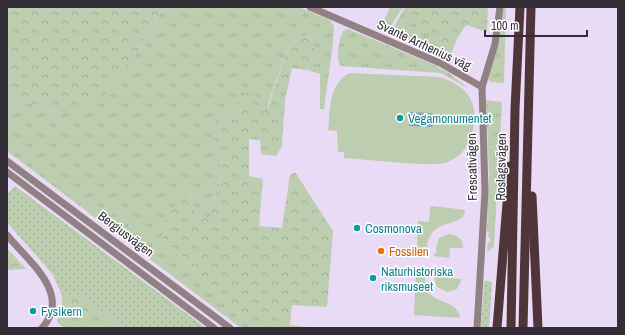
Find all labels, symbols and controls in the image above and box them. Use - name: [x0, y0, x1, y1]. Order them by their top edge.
- scale bar: [485, 12, 587, 38]
- street label: Svante Arrhenius väg: [374, 16, 474, 74]
- text: 100 m: [491, 18, 518, 34]
- place label: Vegamonumentet: [408, 110, 492, 127]
- marker: Vegamonumentet: [395, 113, 405, 123]
- street label: Frescativägen: [463, 133, 481, 201]
- street label: Roslagsvägen: [492, 133, 510, 201]
- street label: Bergiusvägen: [95, 207, 157, 261]
- place label: Cosmonova: [365, 220, 422, 237]
- marker: Cosmonova: [352, 223, 362, 233]
- place label: Fossilen: [389, 243, 429, 260]
- marker: Fossilen: [376, 246, 386, 256]
- place label: Naturhistoriska riksmuseet: [381, 263, 453, 295]
- marker: Naturhistoriska riksmuseet: [368, 273, 378, 283]
- place label: Fysikern: [41, 303, 82, 320]
- marker: Fysikern: [28, 306, 38, 316]

